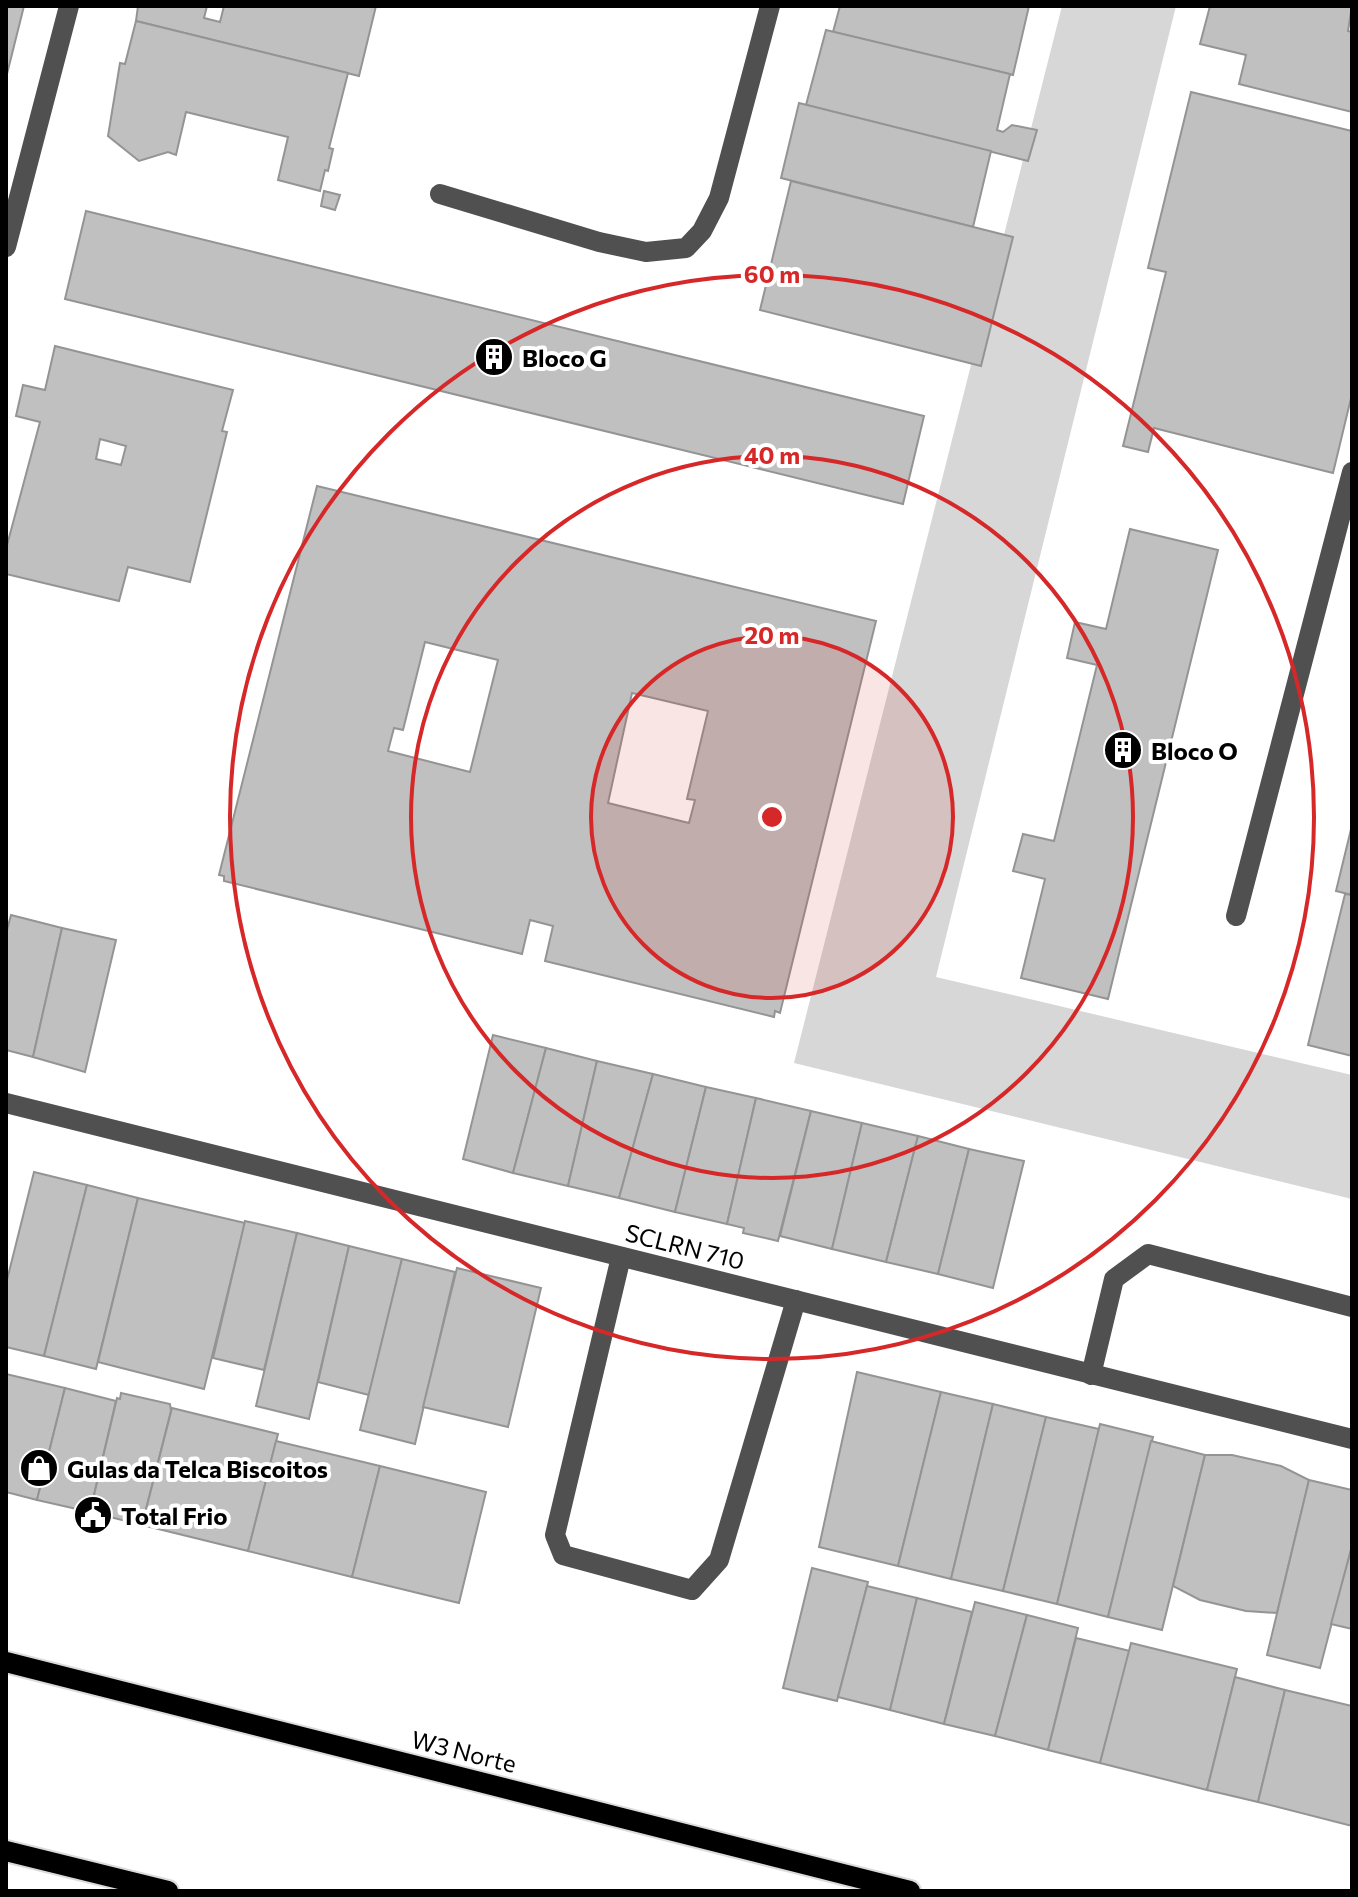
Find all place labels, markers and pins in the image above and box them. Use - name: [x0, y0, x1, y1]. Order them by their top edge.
- building icon: Bloco G: [473, 336, 515, 378]
- place label: Bloco G: [522, 343, 607, 372]
- building icon: Bloco O: [1102, 729, 1144, 771]
- place label: Bloco O: [1151, 736, 1238, 765]
- centre of rings: [758, 803, 786, 831]
- shop icon: Gulas da Telca Biscoitos: [18, 1447, 60, 1489]
- place label: Gulas da Telca Biscoitos: [67, 1454, 328, 1483]
- public building icon: Total Frio: [72, 1494, 114, 1536]
- place label: Total Frio: [121, 1501, 227, 1530]

